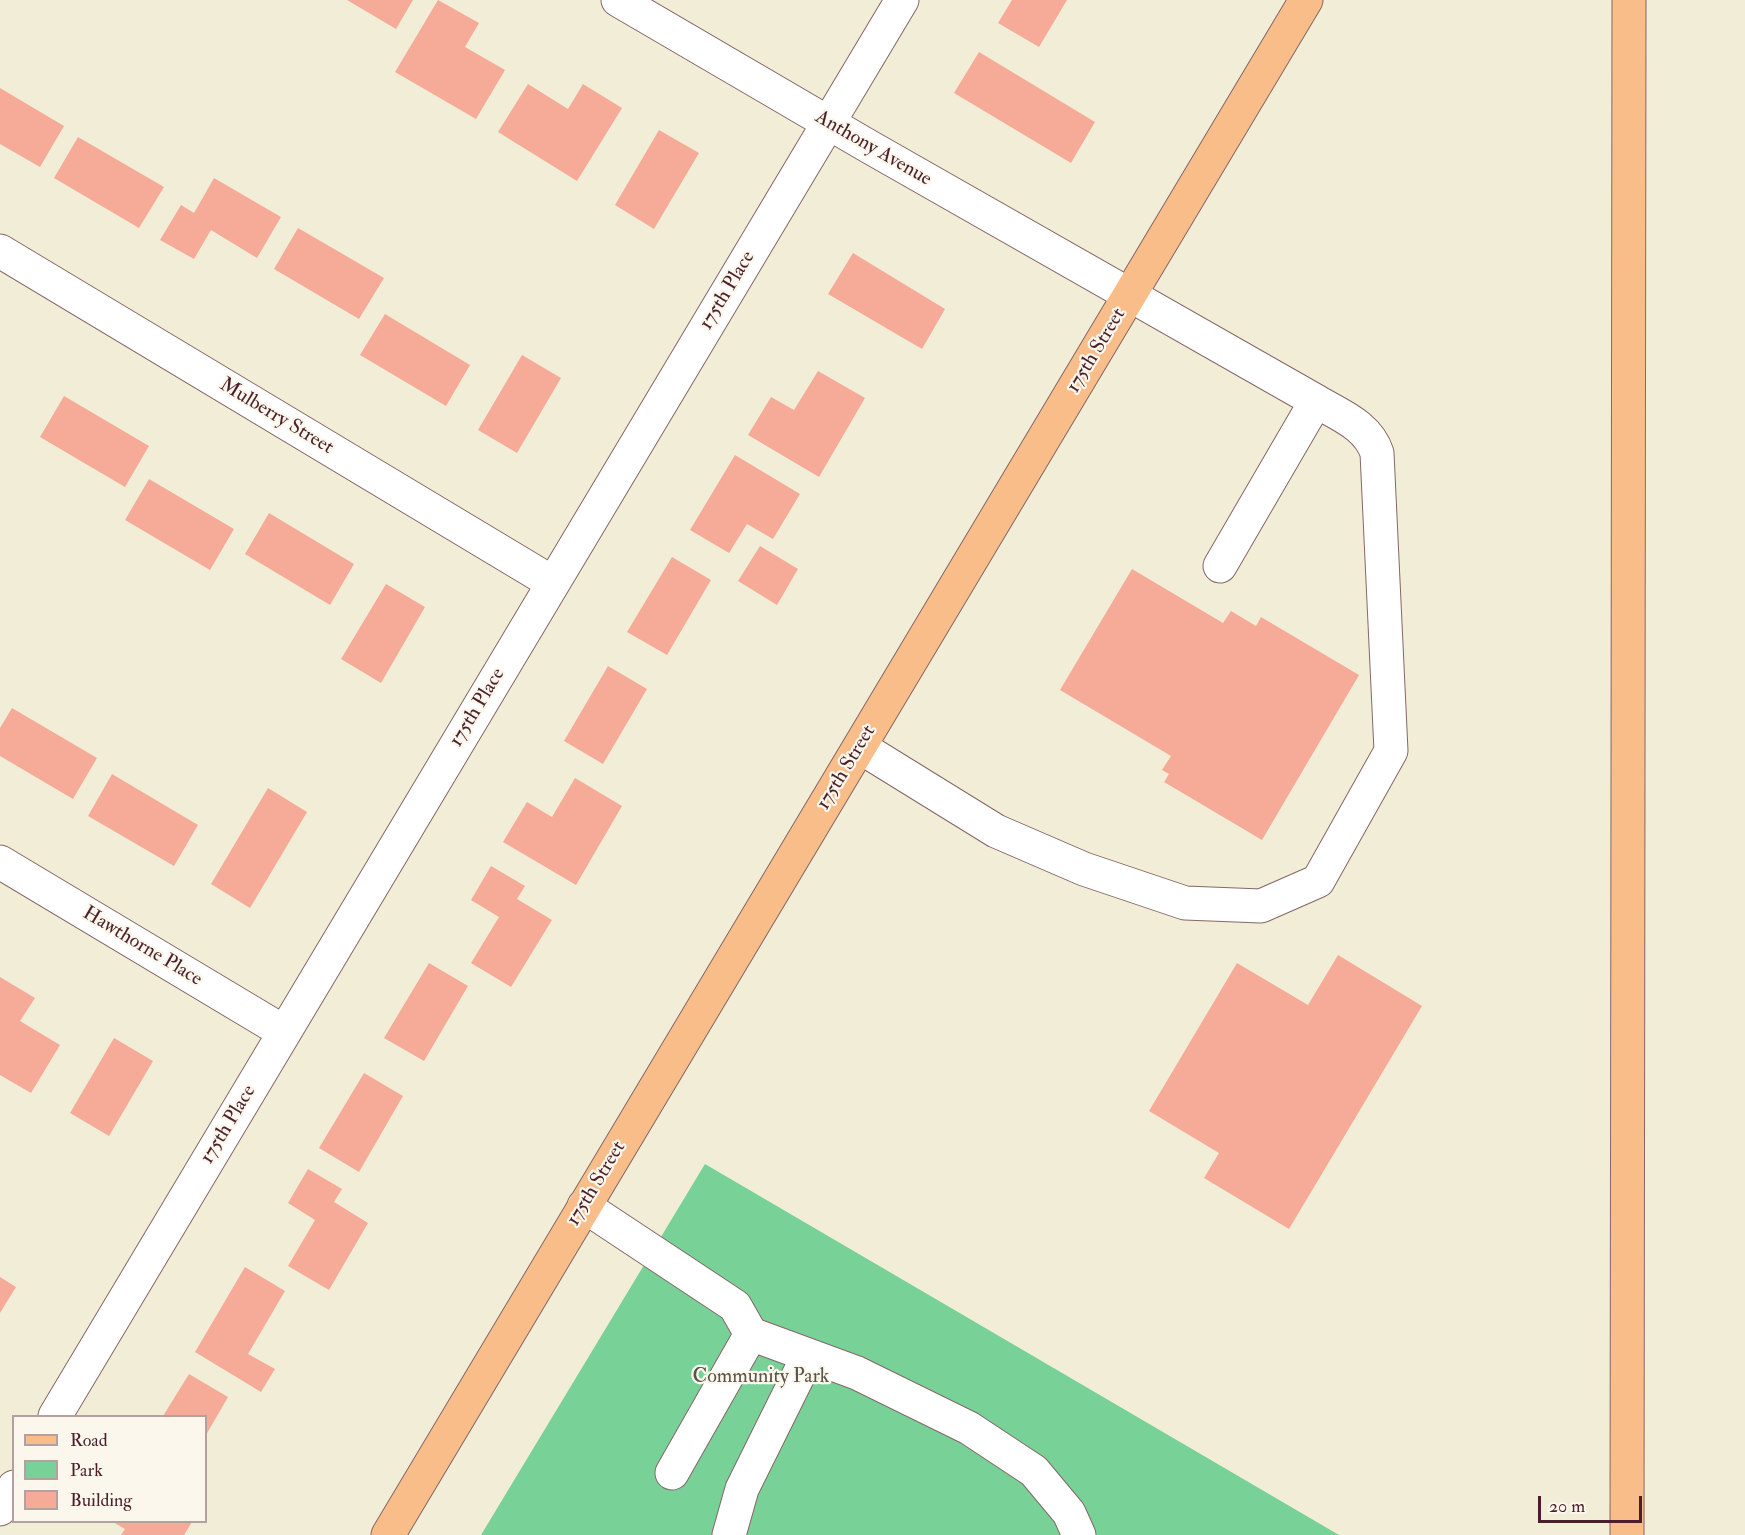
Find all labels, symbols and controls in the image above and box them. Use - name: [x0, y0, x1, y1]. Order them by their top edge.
- street label: Anthony Avenue: [810, 106, 936, 192]
- street label: 175th Place: [695, 247, 761, 335]
- street label: 175th Street: [1062, 304, 1132, 398]
- street label: Mulberry Street: [215, 374, 337, 460]
- street label: 175th Place: [445, 664, 511, 752]
- street label: 175th Street: [812, 721, 882, 815]
- street label: Hawthorne Place: [78, 902, 206, 992]
- street label: 175th Place: [196, 1081, 262, 1169]
- street label: 175th Street: [562, 1137, 632, 1231]
- park label: Community Park: [693, 1366, 829, 1390]
- legend: [12, 1415, 207, 1523]
- text: Road: [70, 1429, 108, 1452]
- text: Park: [70, 1459, 103, 1482]
- scale bar: [1541, 1484, 1644, 1522]
- text: Building: [70, 1489, 132, 1512]
- text: 20 m: [1549, 1495, 1585, 1518]

